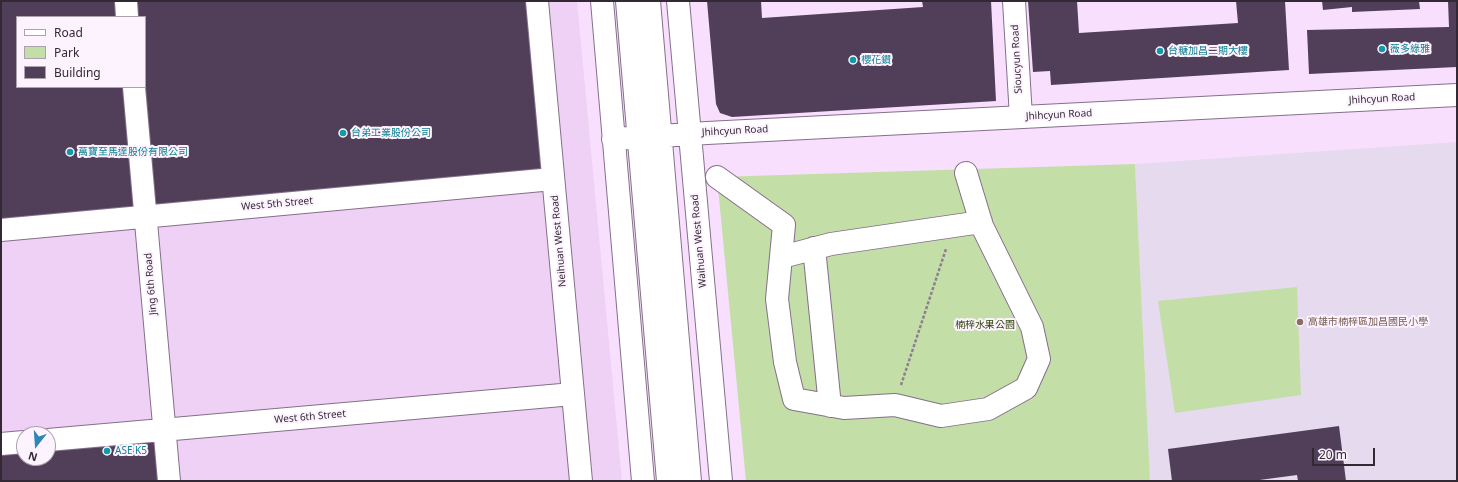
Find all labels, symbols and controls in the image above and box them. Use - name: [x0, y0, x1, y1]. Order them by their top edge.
- legend: [16, 16, 146, 88]
- text: Road: [54, 24, 83, 41]
- street label: Sioucyun Road: [1009, 24, 1025, 94]
- place label: 薇多綠雅: [1390, 43, 1430, 55]
- text: Park: [54, 44, 79, 61]
- marker: 薇多綠雅: [1377, 44, 1387, 54]
- place label: 台糖加昌二期大樓: [1168, 45, 1248, 57]
- marker: 台糖加昌二期大樓: [1155, 46, 1165, 56]
- place label: 櫻花鑽: [861, 54, 891, 66]
- marker: 櫻花鑽: [848, 55, 858, 65]
- text: Building: [54, 64, 101, 81]
- street label: Jhihcyun Road: [1348, 91, 1416, 107]
- street label: Jhihcyun Road: [1025, 107, 1093, 123]
- street label: Jhihcyun Road: [701, 123, 769, 139]
- place label: 台弟工業股份公司: [351, 127, 431, 139]
- marker: 台弟工業股份公司: [338, 128, 348, 138]
- place label: 萬寶至馬達股份有限公司: [78, 146, 188, 158]
- marker: 萬寶至馬達股份有限公司: [65, 147, 75, 157]
- street label: Neihuan West Road: [549, 194, 569, 288]
- street label: Waihuan West Road: [689, 194, 709, 288]
- street label: West 5th Street: [241, 195, 313, 213]
- street label: Jing 6th Road: [142, 252, 160, 316]
- place label: 高雄市楠梓區加昌國民小學: [1308, 316, 1428, 328]
- marker: 高雄市楠梓區加昌國民小學: [1295, 317, 1305, 327]
- park label: 楠梓水果公園: [955, 319, 1015, 331]
- street label: West 6th Street: [274, 408, 346, 426]
- north arrow: [16, 426, 56, 466]
- scale bar: [1314, 440, 1377, 466]
- place label: ASE K5: [115, 445, 147, 457]
- marker: ASE K5: [102, 446, 112, 456]
- text: 20 m: [1319, 446, 1347, 463]
- text: N: [26, 449, 39, 465]

